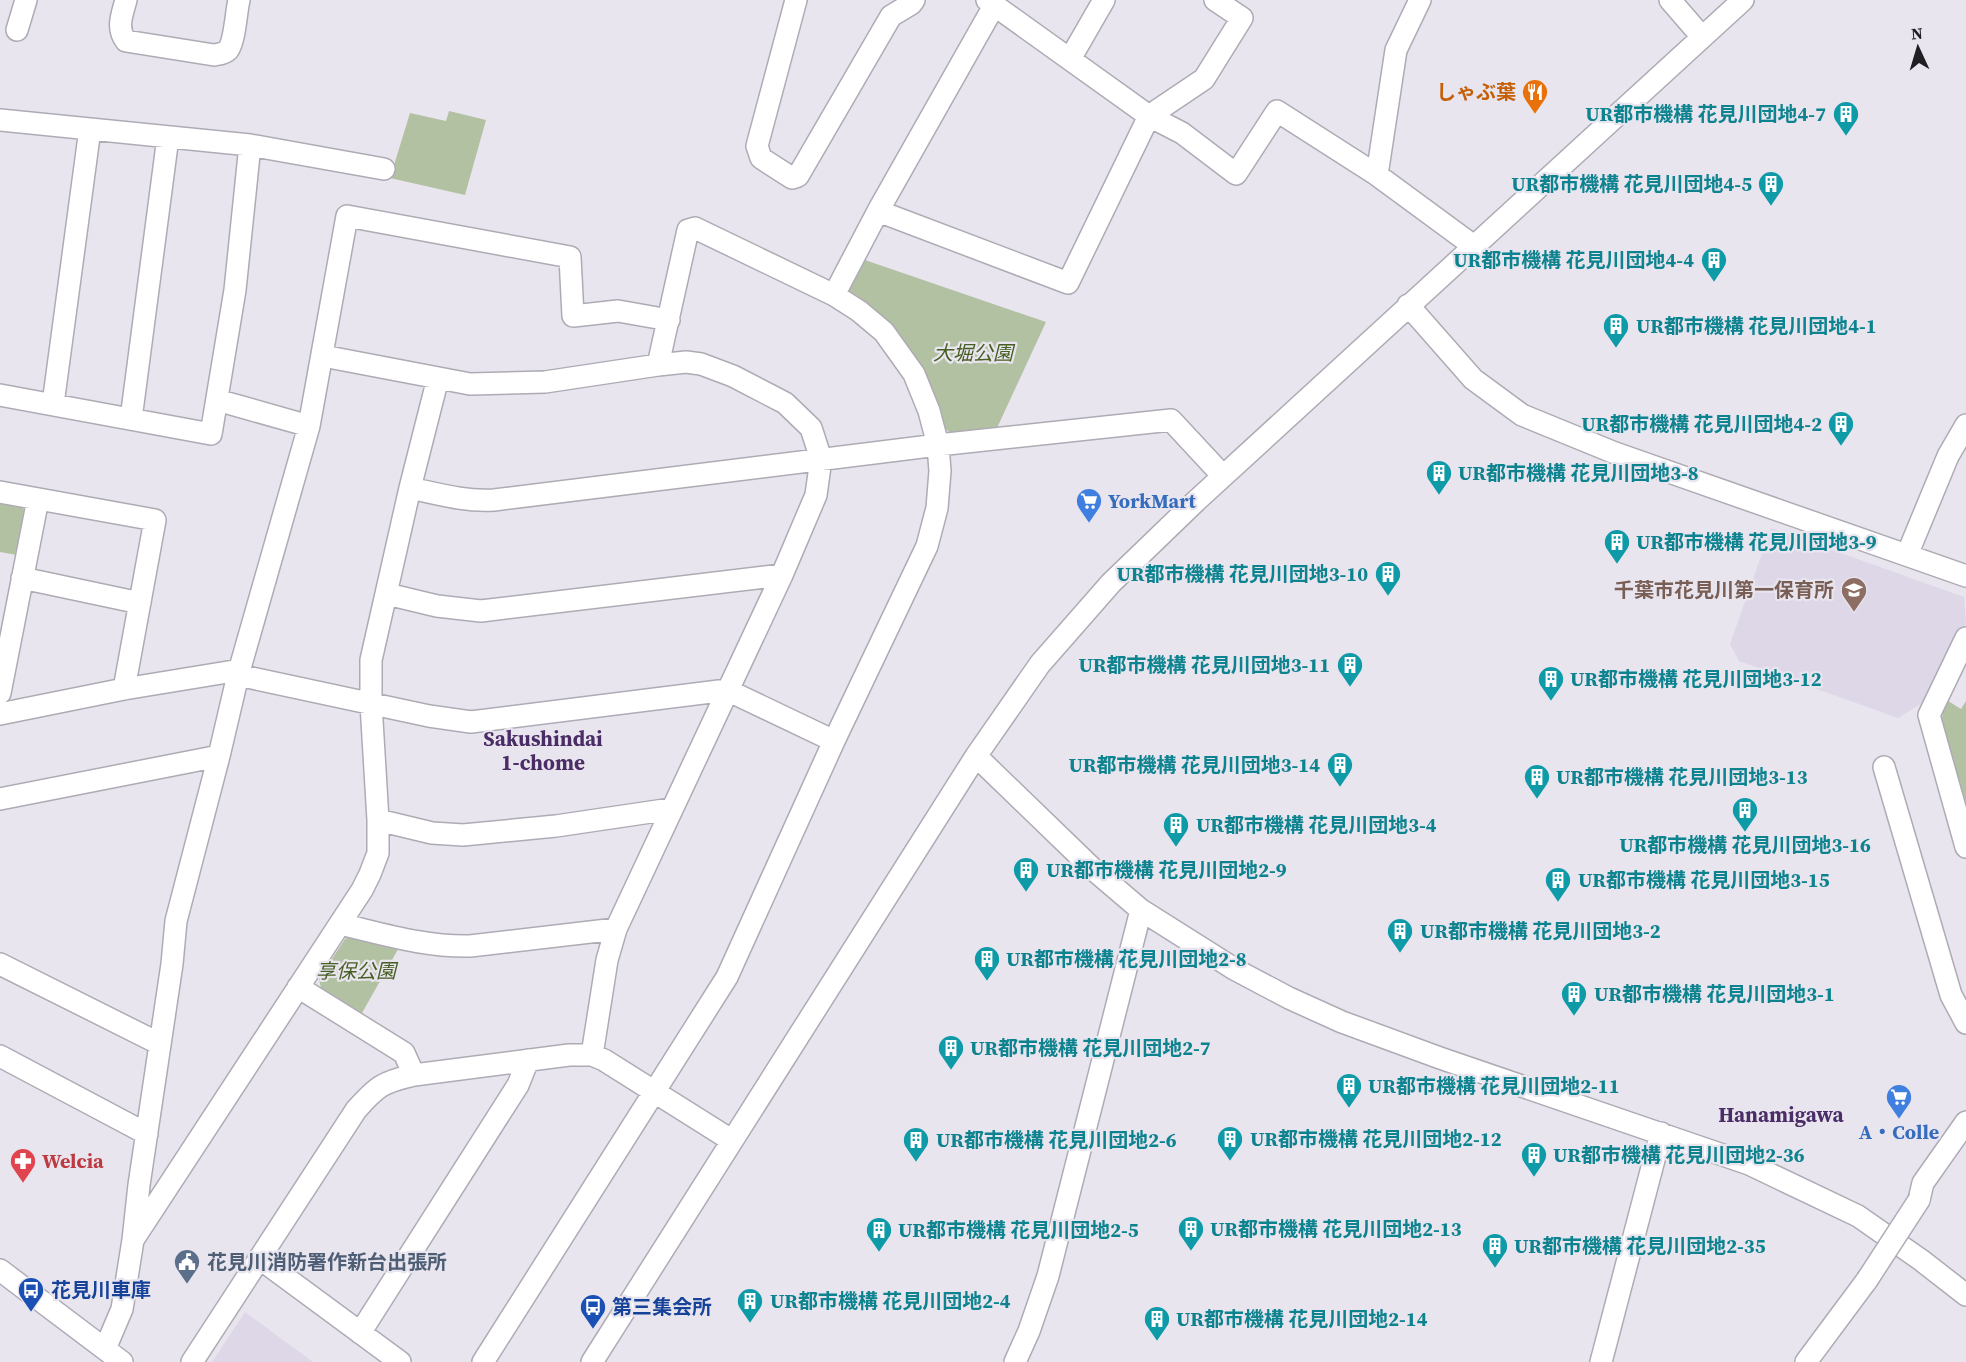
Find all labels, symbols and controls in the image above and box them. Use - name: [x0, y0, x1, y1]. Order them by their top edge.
- north arrow: [1888, 18, 1948, 78]
- text: N: [1910, 22, 1924, 44]
- restaurant icon: しゃぶ葉: [1520, 77, 1550, 115]
- place label: しゃぶ葉: [1436, 78, 1516, 106]
- building icon: UR都市機構 花見川団地4-7: [1831, 99, 1861, 137]
- place label: UR都市機構 花見川団地4-7: [1585, 100, 1826, 128]
- building icon: UR都市機構 花見川団地4-5: [1756, 169, 1786, 207]
- place label: UR都市機構 花見川団地4-5: [1511, 170, 1752, 198]
- building icon: UR都市機構 花見川団地4-4: [1699, 245, 1729, 283]
- place label: UR都市機構 花見川団地4-4: [1453, 246, 1694, 274]
- building icon: UR都市機構 花見川団地4-1: [1601, 311, 1631, 349]
- place label: UR都市機構 花見川団地4-1: [1636, 312, 1877, 340]
- park label: 大堀公園: [933, 339, 1016, 367]
- building icon: UR都市機構 花見川団地4-2: [1826, 409, 1856, 447]
- place label: UR都市機構 花見川団地4-2: [1581, 410, 1822, 438]
- building icon: UR都市機構 花見川団地3-8: [1424, 458, 1454, 496]
- place label: UR都市機構 花見川団地3-8: [1458, 459, 1699, 487]
- supermarket icon: YorkMart: [1074, 486, 1104, 524]
- place label: YorkMart: [1108, 487, 1197, 515]
- building icon: UR都市機構 花見川団地3-9: [1602, 527, 1632, 565]
- place label: UR都市機構 花見川団地3-9: [1636, 528, 1877, 556]
- building icon: UR都市機構 花見川団地3-10: [1373, 559, 1403, 597]
- place label: UR都市機構 花見川団地3-10: [1116, 560, 1368, 588]
- school or university icon: 千葉市花見川第一保育所: [1839, 575, 1869, 613]
- place label: 千葉市花見川第一保育所: [1614, 576, 1834, 604]
- building icon: UR都市機構 花見川団地3-11: [1335, 650, 1365, 688]
- place label: UR都市機構 花見川団地3-11: [1078, 651, 1330, 679]
- building icon: UR都市機構 花見川団地3-12: [1536, 664, 1566, 702]
- place label: UR都市機構 花見川団地3-12: [1570, 665, 1822, 693]
- district label: Sakushindai 1-chome: [483, 724, 603, 777]
- building icon: UR都市機構 花見川団地3-14: [1325, 750, 1355, 788]
- place label: UR都市機構 花見川団地3-14: [1068, 751, 1320, 779]
- building icon: UR都市機構 花見川団地3-13: [1522, 762, 1552, 800]
- place label: UR都市機構 花見川団地3-13: [1556, 763, 1808, 791]
- building icon: UR都市機構 花見川団地3-16: [1730, 795, 1760, 833]
- building icon: UR都市機構 花見川団地3-4: [1161, 810, 1191, 848]
- place label: UR都市機構 花見川団地3-4: [1196, 811, 1437, 839]
- place label: UR都市機構 花見川団地3-16: [1619, 831, 1871, 859]
- building icon: UR都市機構 花見川団地2-9: [1011, 855, 1041, 893]
- place label: UR都市機構 花見川団地2-9: [1046, 856, 1287, 884]
- building icon: UR都市機構 花見川団地3-15: [1543, 865, 1573, 903]
- place label: UR都市機構 花見川団地3-15: [1578, 866, 1830, 894]
- building icon: UR都市機構 花見川団地3-2: [1385, 916, 1415, 954]
- place label: UR都市機構 花見川団地3-2: [1420, 917, 1661, 945]
- building icon: UR都市機構 花見川団地2-8: [972, 944, 1002, 982]
- place label: UR都市機構 花見川団地2-8: [1006, 945, 1247, 973]
- park label: 享保公園: [316, 957, 399, 985]
- building icon: UR都市機構 花見川団地3-1: [1559, 979, 1589, 1017]
- place label: UR都市機構 花見川団地3-1: [1594, 980, 1835, 1008]
- building icon: UR都市機構 花見川団地2-7: [936, 1033, 966, 1071]
- place label: UR都市機構 花見川団地2-7: [970, 1034, 1211, 1062]
- building icon: UR都市機構 花見川団地2-11: [1334, 1071, 1364, 1109]
- place label: UR都市機構 花見川団地2-11: [1368, 1072, 1620, 1100]
- supermarket icon: A・Colle: [1884, 1082, 1914, 1120]
- district label: Hanamigawa: [1718, 1100, 1845, 1129]
- place label: A・Colle: [1859, 1118, 1939, 1146]
- building icon: UR都市機構 花見川団地2-12: [1215, 1124, 1245, 1162]
- building icon: UR都市機構 花見川団地2-6: [901, 1125, 931, 1163]
- place label: UR都市機構 花見川団地2-12: [1250, 1125, 1502, 1153]
- place label: UR都市機構 花見川団地2-6: [936, 1126, 1177, 1154]
- building icon: UR都市機構 花見川団地2-36: [1519, 1140, 1549, 1178]
- place label: UR都市機構 花見川団地2-36: [1553, 1141, 1805, 1169]
- pharmacy icon: Welcia: [8, 1146, 38, 1184]
- place label: Welcia: [42, 1147, 104, 1175]
- building icon: UR都市機構 花見川団地2-13: [1176, 1214, 1206, 1252]
- building icon: UR都市機構 花見川団地2-5: [864, 1215, 894, 1253]
- place label: UR都市機構 花見川団地2-13: [1210, 1215, 1462, 1243]
- place label: UR都市機構 花見川団地2-5: [898, 1216, 1139, 1244]
- building icon: UR都市機構 花見川団地2-35: [1480, 1231, 1510, 1269]
- place label: UR都市機構 花見川団地2-35: [1514, 1232, 1766, 1260]
- public building icon: 花見川消防署作新台出張所: [172, 1247, 202, 1285]
- place label: 花見川消防署作新台出張所: [207, 1248, 447, 1276]
- bus stop icon: 花見川車庫: [16, 1275, 46, 1313]
- place label: 花見川車庫: [51, 1276, 151, 1304]
- building icon: UR都市機構 花見川団地2-4: [735, 1286, 765, 1324]
- place label: UR都市機構 花見川団地2-4: [770, 1287, 1011, 1315]
- bus stop icon: 第三集会所: [578, 1292, 608, 1330]
- place label: 第三集会所: [612, 1293, 712, 1321]
- building icon: UR都市機構 花見川団地2-14: [1142, 1304, 1172, 1342]
- place label: UR都市機構 花見川団地2-14: [1176, 1305, 1428, 1333]

